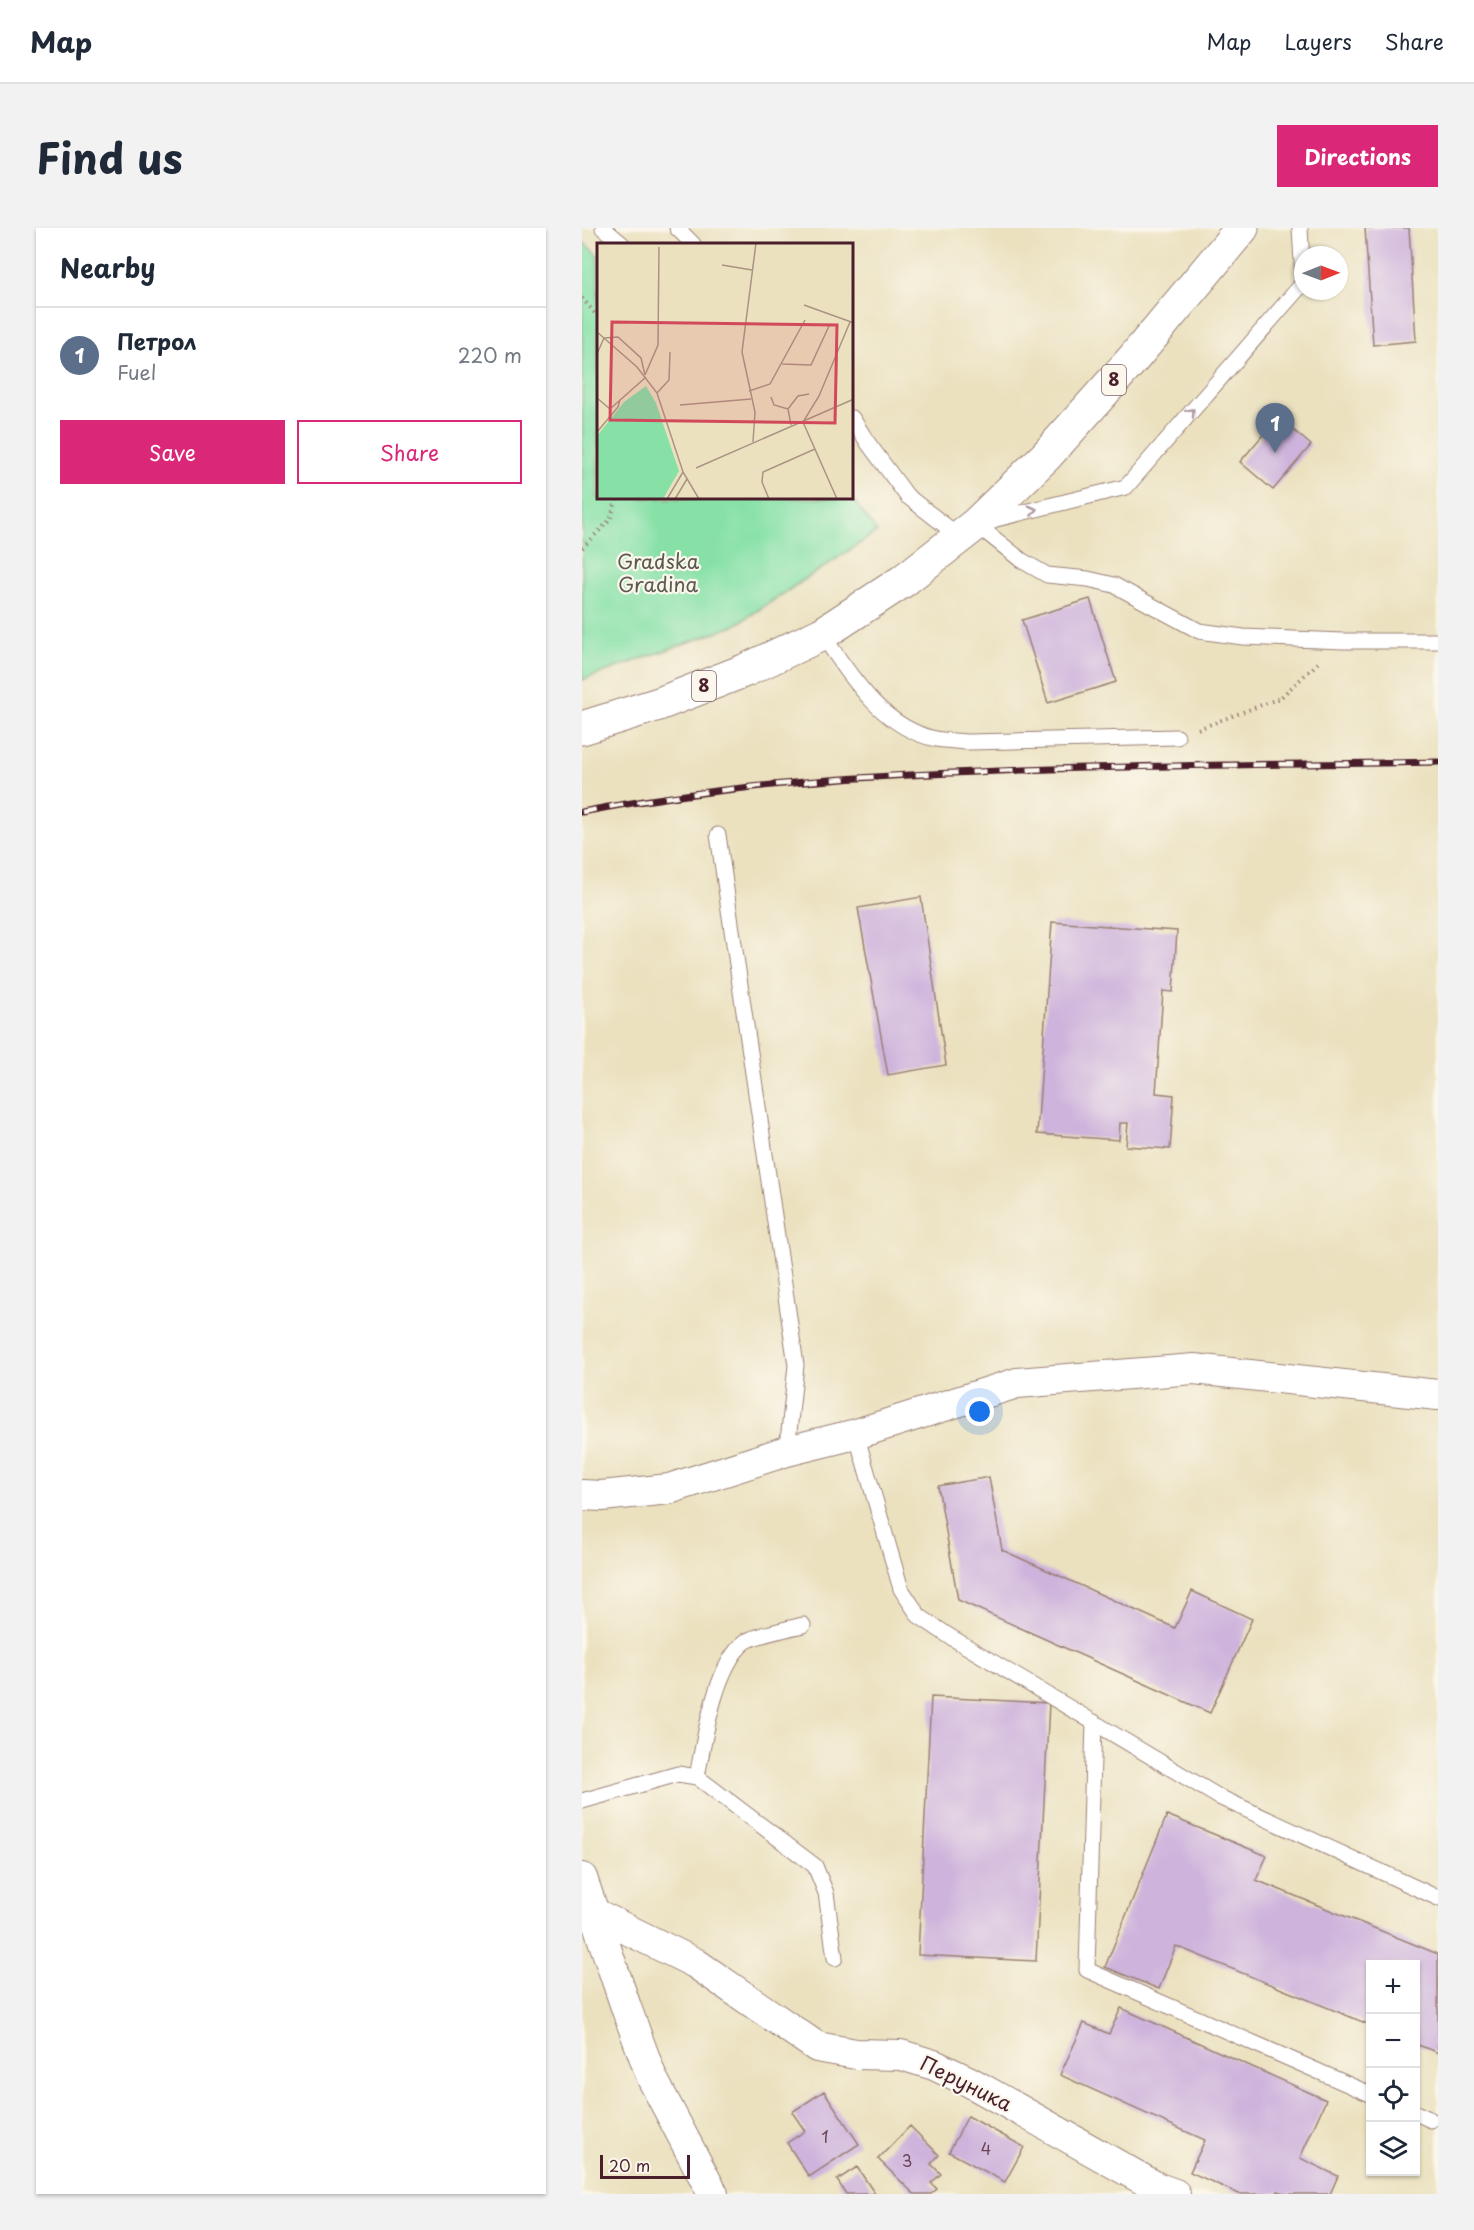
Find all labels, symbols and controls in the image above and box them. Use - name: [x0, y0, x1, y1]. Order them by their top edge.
- text: Map: [30, 20, 92, 63]
- text: Map: [1207, 25, 1251, 57]
- text: Layers: [1284, 25, 1352, 57]
- text: Share: [1385, 25, 1444, 57]
- text: Find us: [36, 125, 183, 188]
- button: Directions: [1277, 125, 1438, 187]
- inset map: [597, 243, 854, 500]
- north arrow: [1294, 246, 1348, 300]
- text: Nearby: [60, 248, 155, 287]
- text: Петрол: [117, 324, 196, 357]
- text: 1: [75, 340, 84, 370]
- text: 220 m: [458, 340, 522, 370]
- text: Fuel: [117, 357, 156, 387]
- road number: 8: [1102, 365, 1126, 395]
- pin: 1: [1256, 404, 1294, 453]
- one-way arrow: [1184, 408, 1195, 419]
- button: Save: [60, 420, 285, 484]
- button: Share: [297, 420, 522, 484]
- one-way arrow: [1028, 505, 1038, 518]
- park label: Gradska Gradina: [617, 546, 700, 599]
- road number: 8: [692, 671, 716, 701]
- your location: [965, 1397, 994, 1426]
- map controls: [1366, 1960, 1420, 2176]
- button: +: [1366, 1960, 1420, 2014]
- button: −: [1366, 2014, 1420, 2068]
- street label: Перуника: [915, 2048, 1018, 2118]
- button: locate: [1366, 2068, 1420, 2122]
- button: layers: [1366, 2122, 1420, 2176]
- house number: 1: [821, 2124, 829, 2148]
- house number: 4: [981, 2136, 991, 2160]
- house number: 3: [902, 2148, 912, 2172]
- scale bar: [600, 2152, 690, 2180]
- text: 20 m: [609, 2153, 650, 2177]

